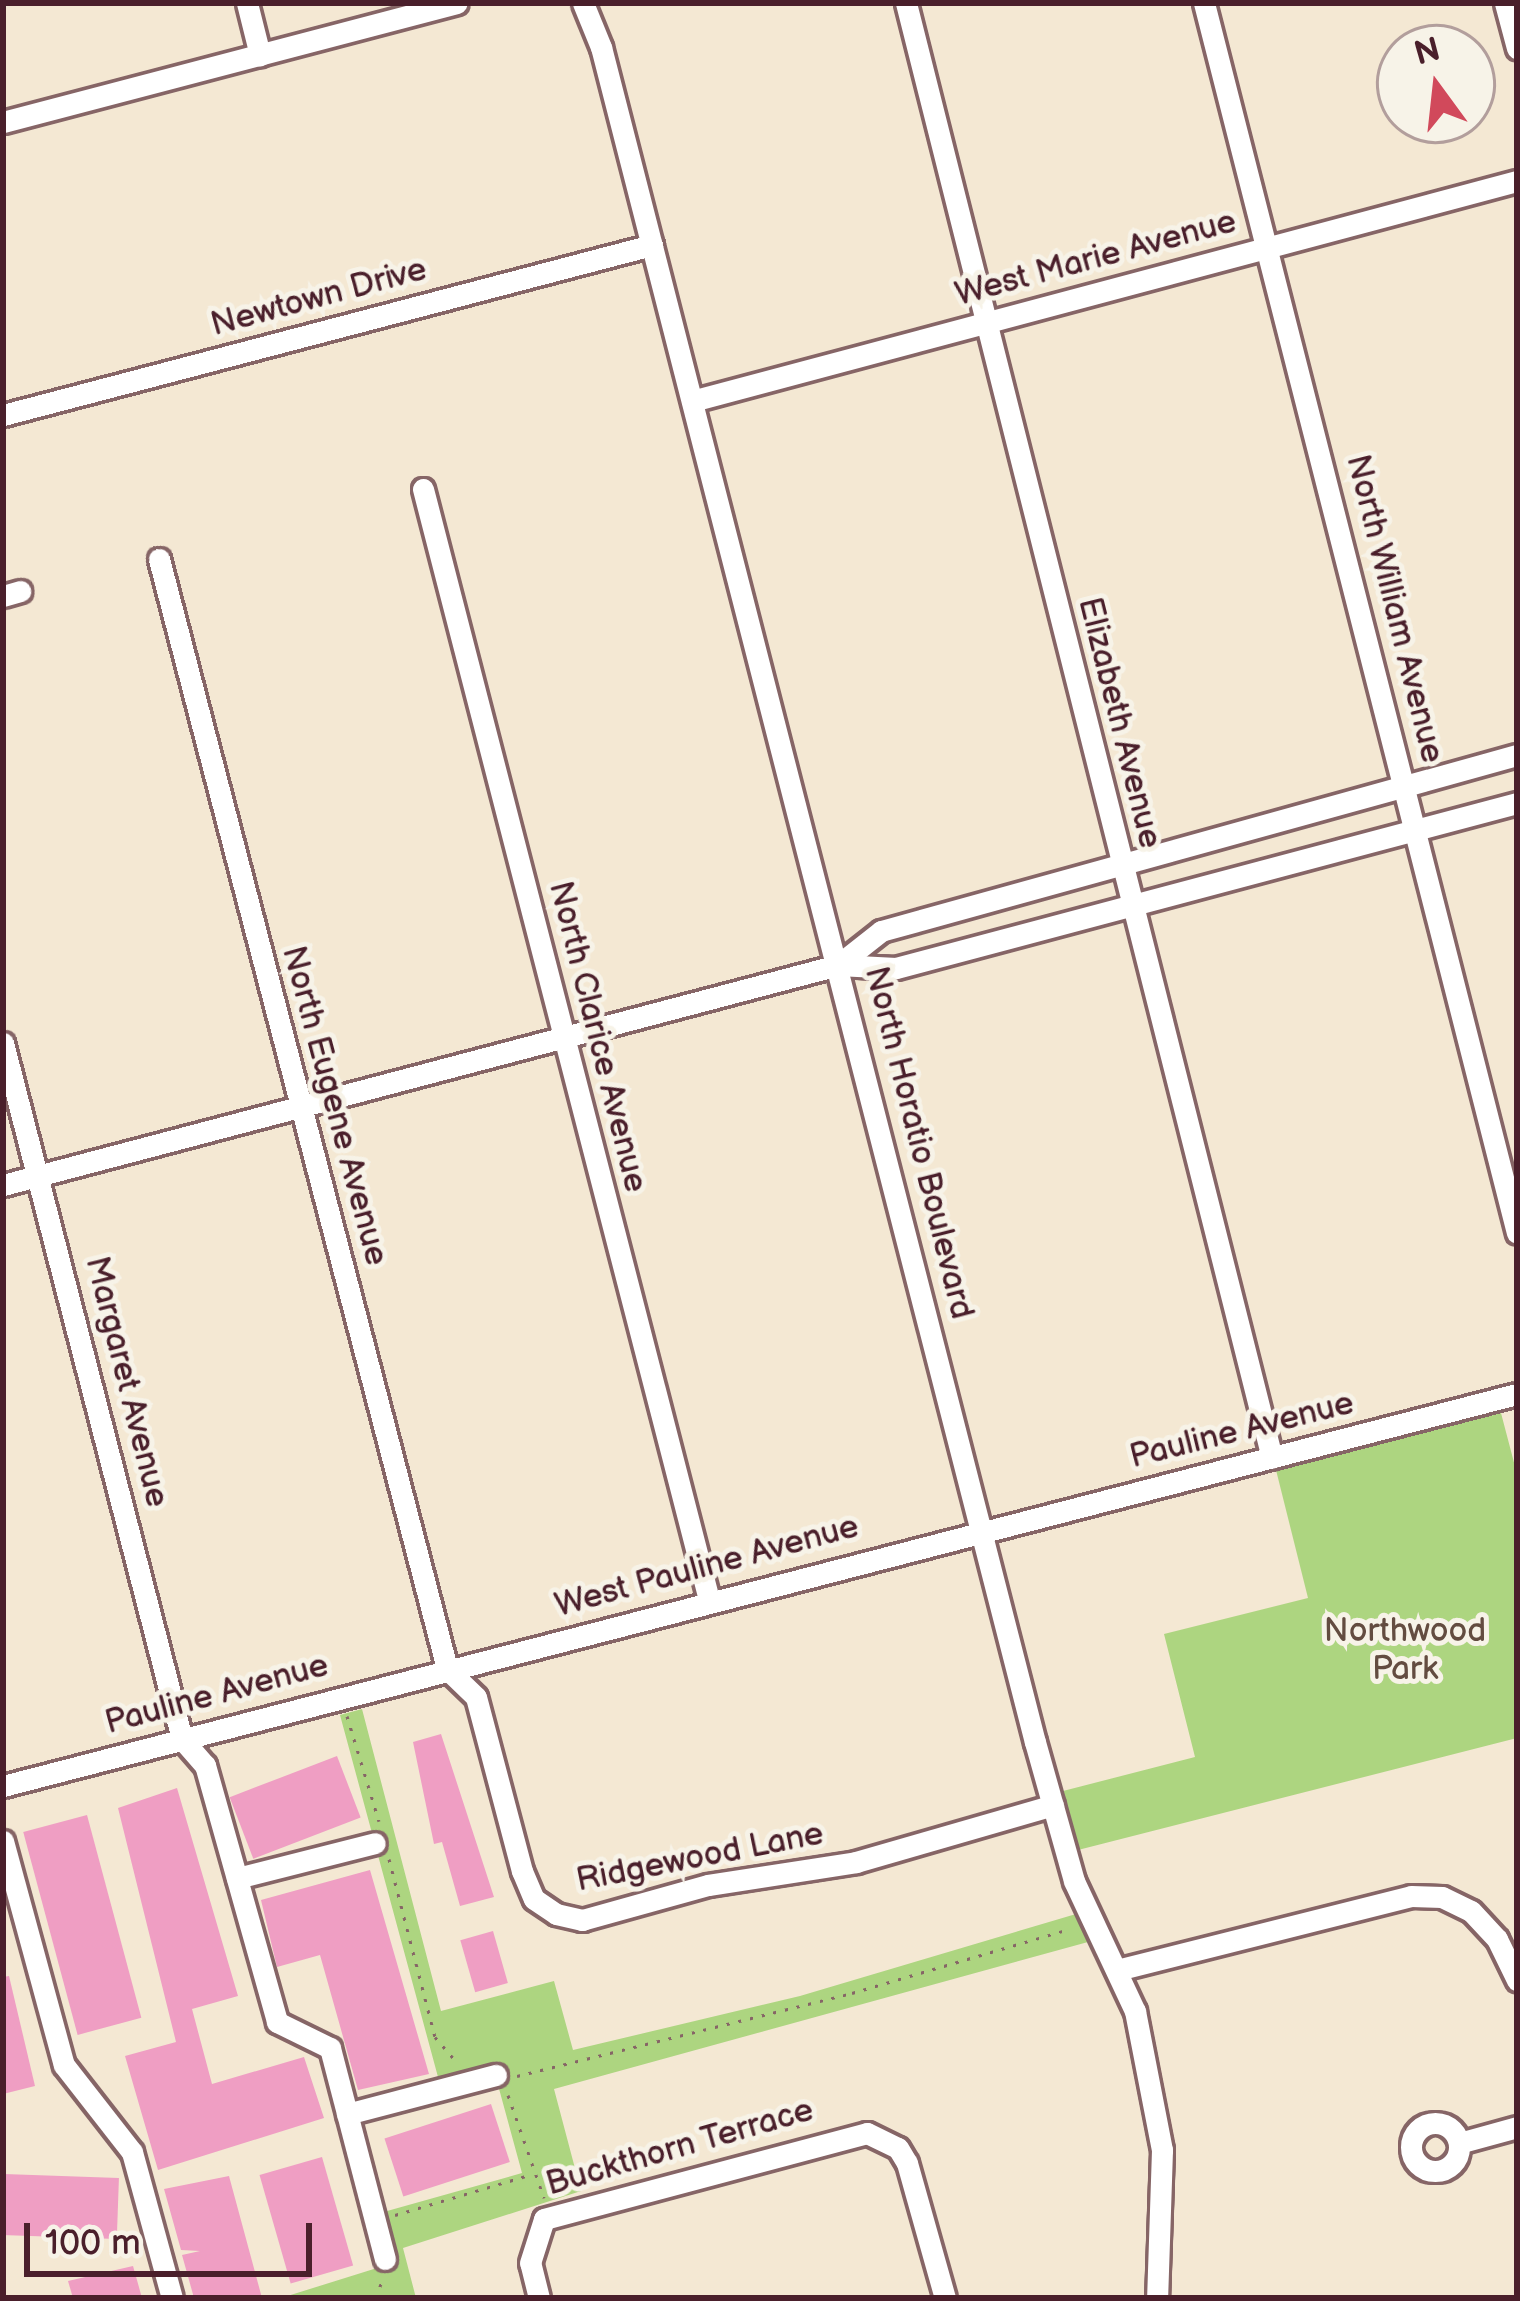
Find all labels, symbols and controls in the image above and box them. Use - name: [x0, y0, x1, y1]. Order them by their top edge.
- north arrow: [1376, 24, 1496, 144]
- text: N: [1410, 30, 1445, 75]
- street label: West Marie Avenue: [951, 202, 1241, 316]
- street label: Newtown Drive: [207, 250, 431, 346]
- street label: North William Avenue: [1336, 450, 1452, 768]
- street label: Elizabeth Avenue: [1069, 593, 1169, 853]
- street label: North Clarice Avenue: [539, 878, 655, 1196]
- street label: North Eugene Avenue: [272, 942, 396, 1270]
- street label: North Horatio Boulevard: [855, 963, 981, 1323]
- street label: Margaret Avenue: [76, 1253, 176, 1511]
- street label: Pauline Avenue: [1126, 1384, 1358, 1478]
- street label: West Pauline Avenue: [551, 1507, 863, 1627]
- park label: Northwood Park: [1324, 1612, 1486, 1690]
- street label: Pauline Avenue: [101, 1646, 333, 1744]
- street label: Ridgewood Lane: [573, 1815, 827, 1901]
- street label: Buckthorn Terrace: [541, 2091, 819, 2205]
- scale bar: [30, 2199, 318, 2273]
- text: 100 m: [45, 2222, 141, 2265]

